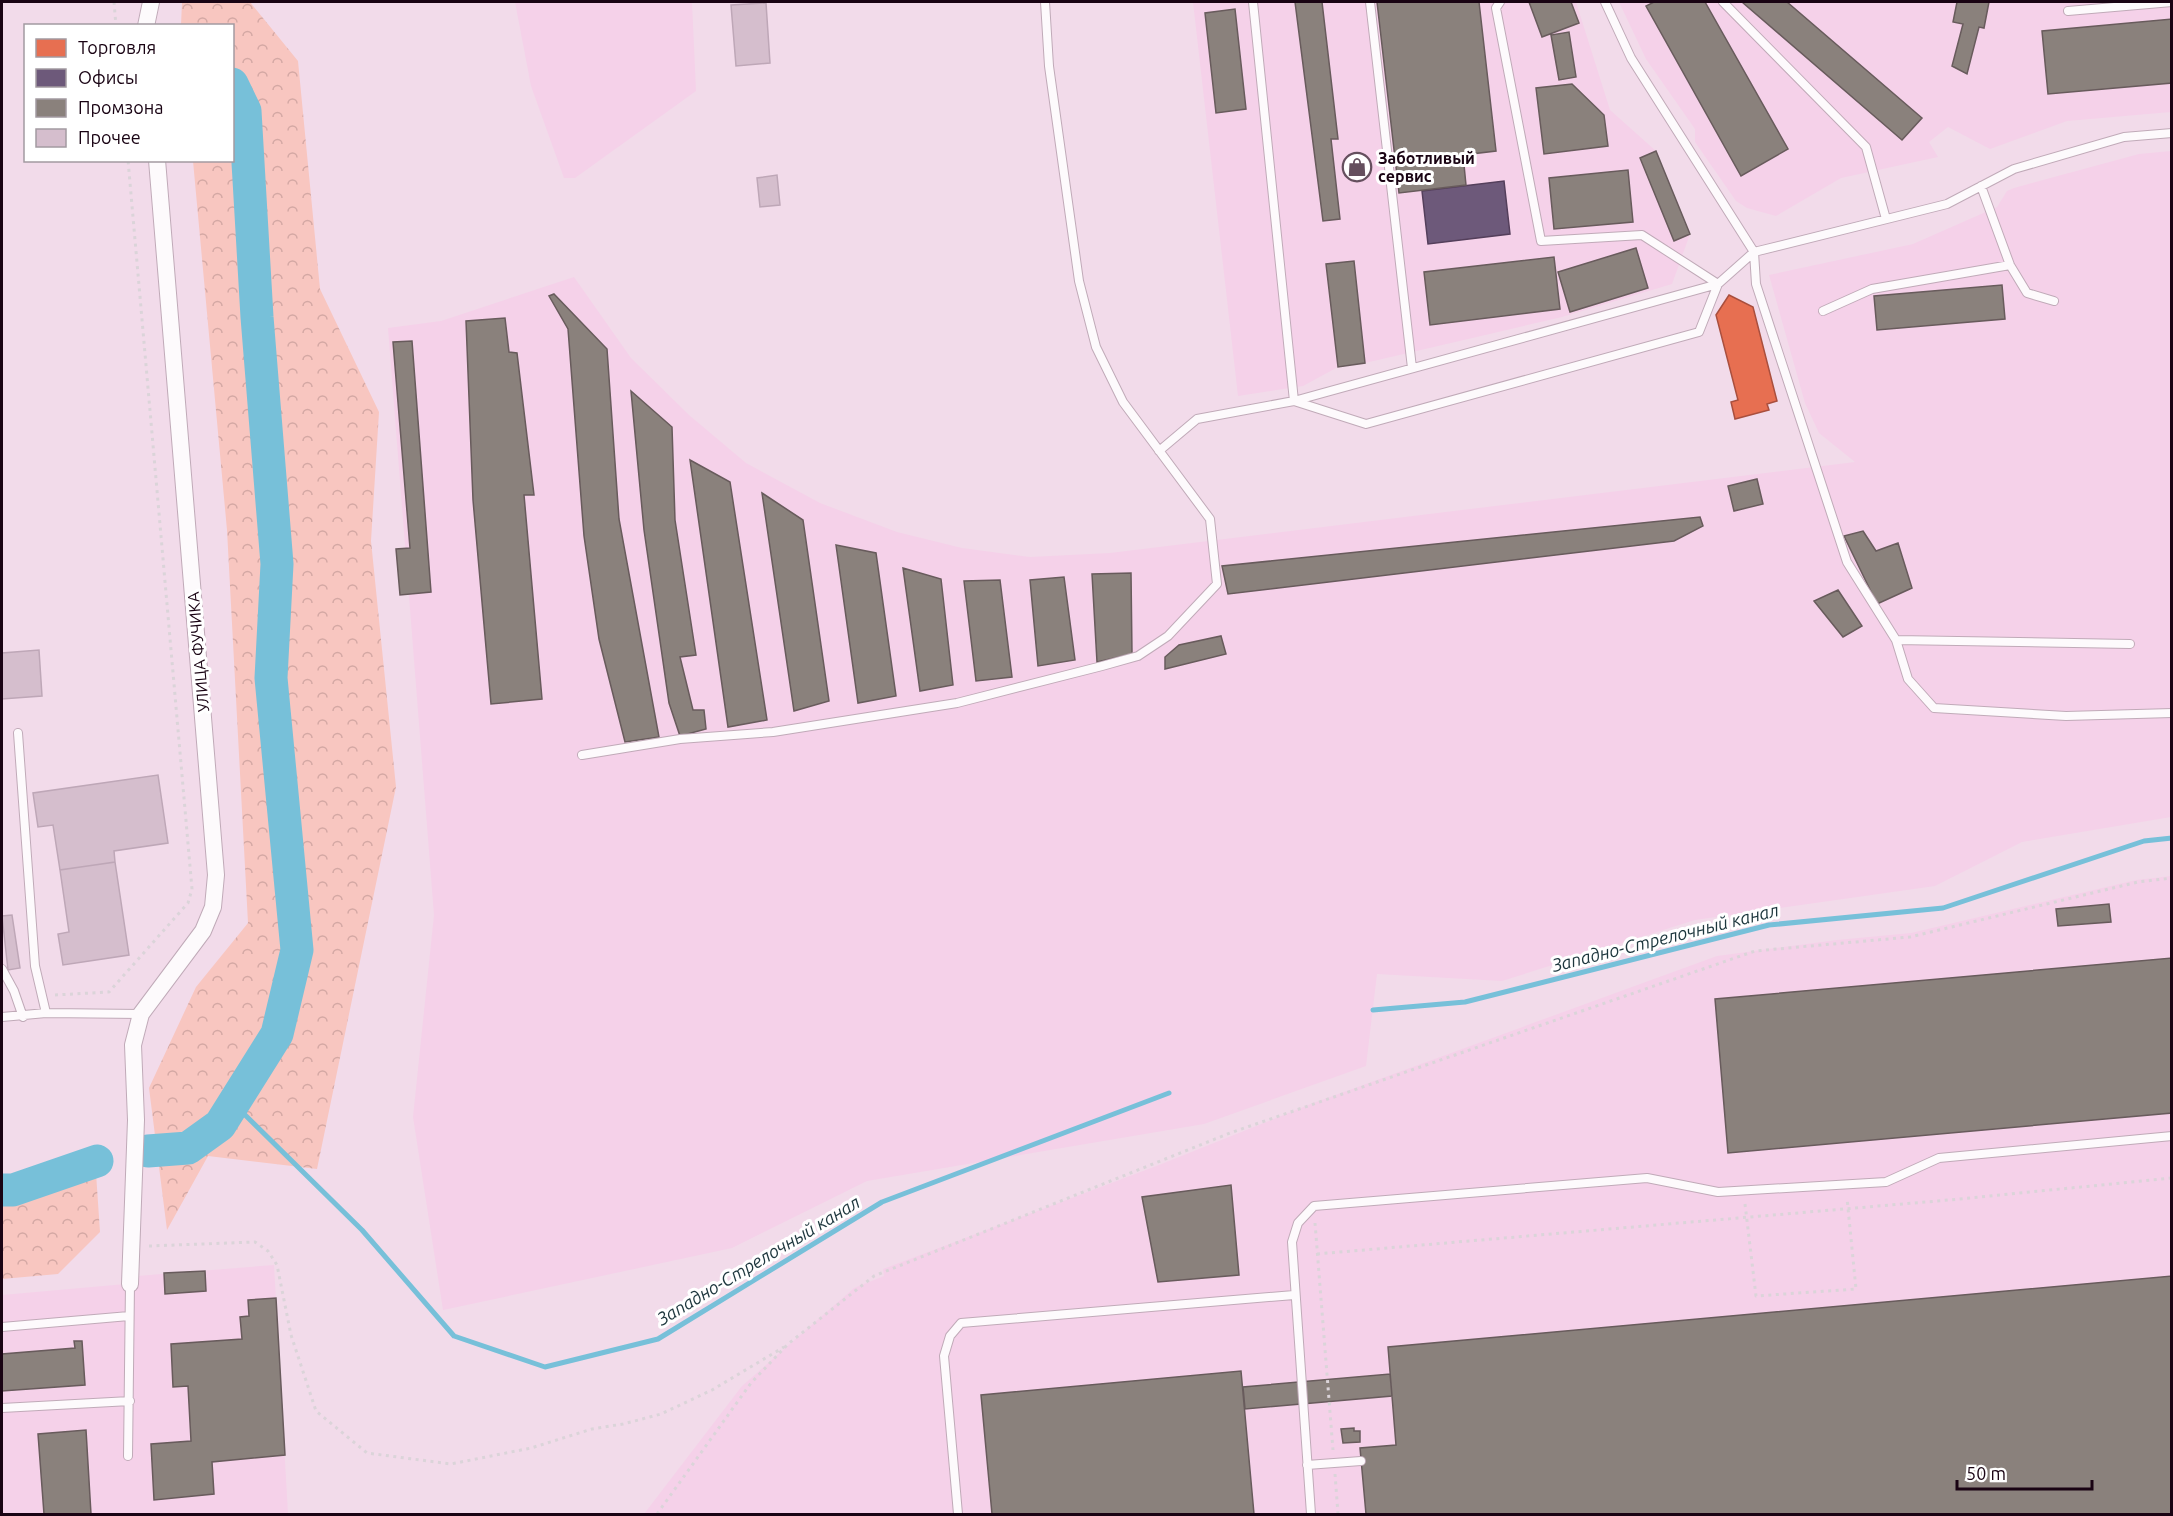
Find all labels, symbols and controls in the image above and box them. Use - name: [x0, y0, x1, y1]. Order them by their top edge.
- legend: [24, 24, 234, 162]
- text: Торговля: [78, 37, 156, 57]
- text: Офисы: [78, 67, 138, 87]
- text: Промзона: [78, 97, 163, 117]
- text: Прочее: [78, 127, 141, 147]
- place label: Заботливый сервис: [1378, 149, 1475, 185]
- shop icon: Заботливый сервис: [1341, 151, 1373, 183]
- street label: УЛИЦА ФУЧИКА: [184, 590, 212, 713]
- water label: Западно-Стрелочный канал: [1549, 899, 1781, 975]
- water label: Западно-Стрелочный канал: [652, 1191, 863, 1329]
- scale bar: [1957, 1453, 2092, 1491]
- text: 50 m: [1966, 1463, 2006, 1483]

